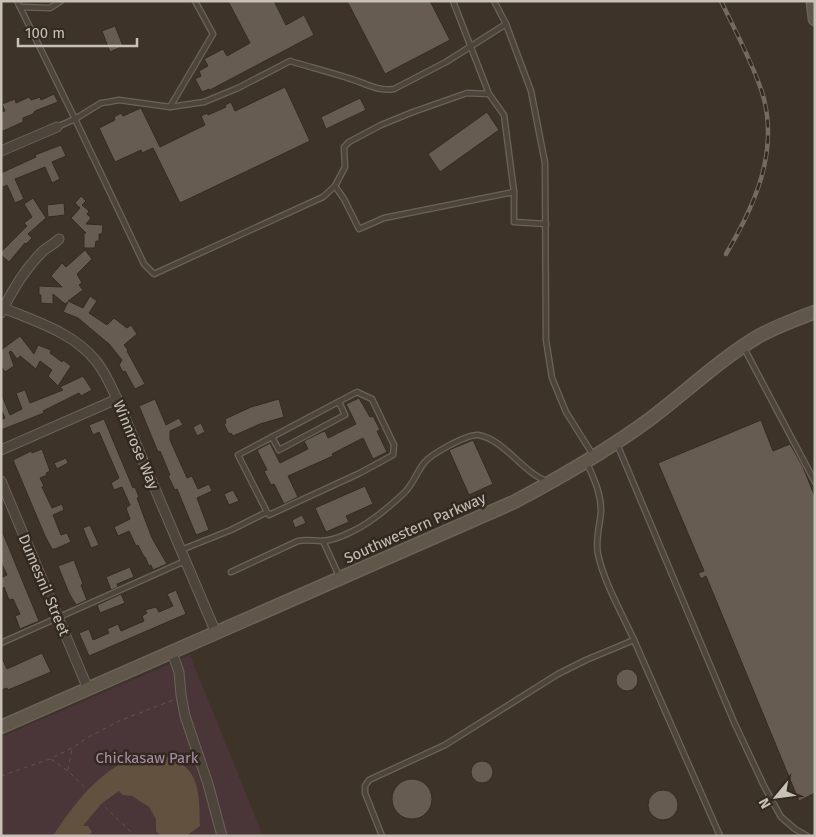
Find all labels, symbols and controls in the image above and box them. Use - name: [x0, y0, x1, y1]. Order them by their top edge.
- scale bar: [18, 15, 136, 47]
- text: 100 m: [25, 24, 65, 42]
- street label: Winnrose Way: [109, 398, 163, 493]
- street label: Southwestern Parkway: [341, 488, 489, 567]
- street label: Dumesnil Street: [15, 532, 74, 639]
- park label: Chickasaw Park: [95, 749, 199, 767]
- north arrow: [751, 772, 801, 822]
- text: N: [755, 795, 775, 811]

